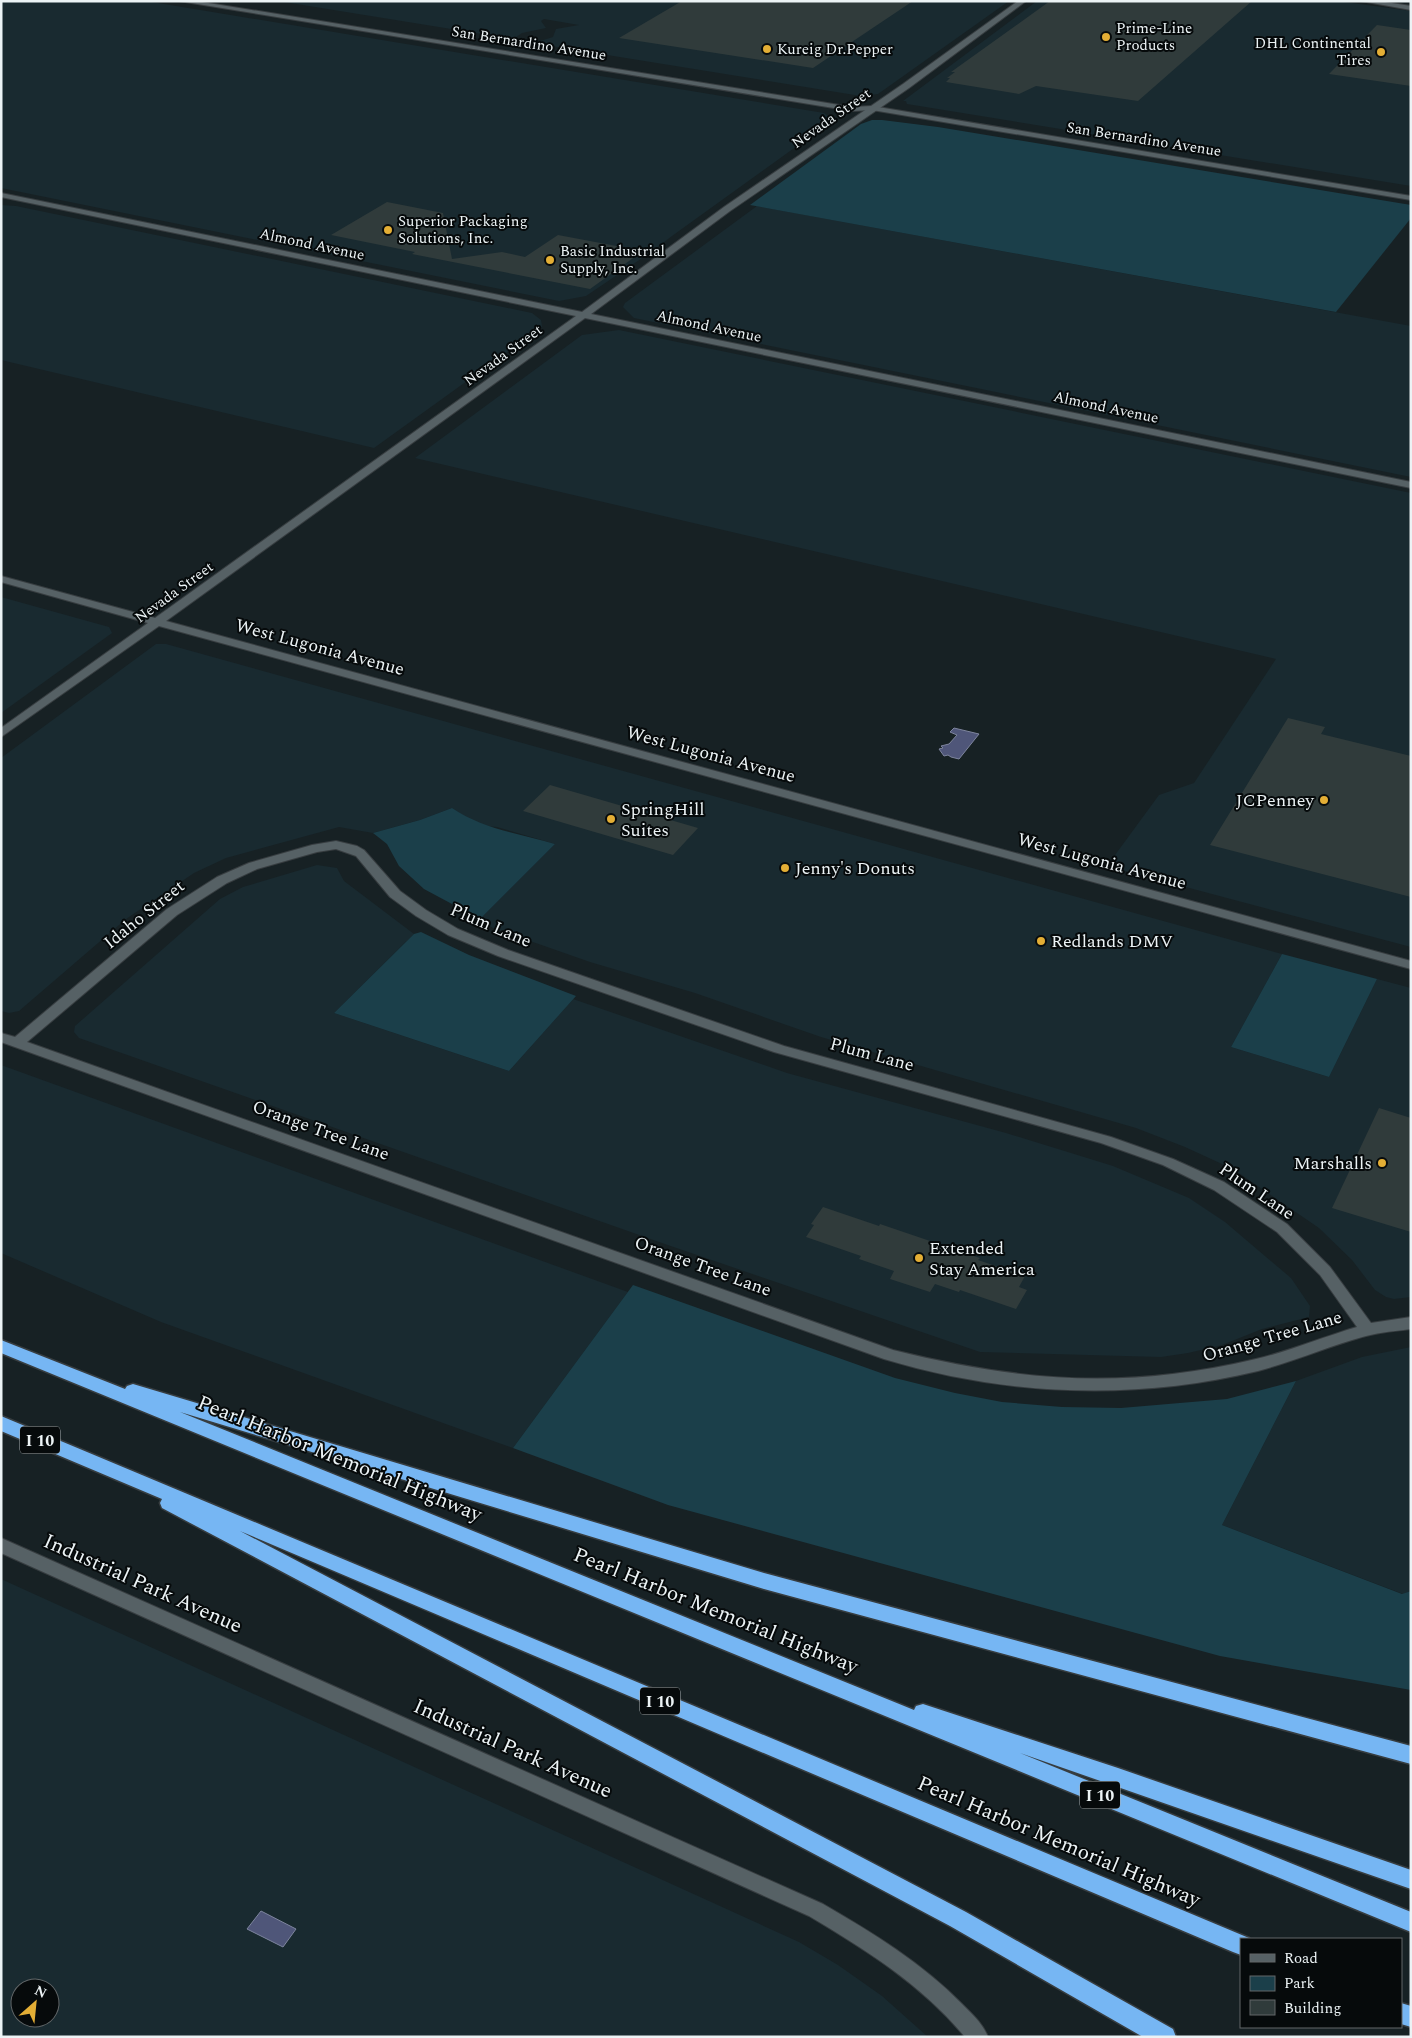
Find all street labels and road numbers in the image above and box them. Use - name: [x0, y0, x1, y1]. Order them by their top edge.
- street label: San Bernardino Avenue: [450, 20, 608, 67]
- street label: Nevada Street: [787, 82, 876, 154]
- street label: San Bernardino Avenue: [1065, 116, 1223, 163]
- street label: Almond Avenue: [257, 222, 367, 267]
- street label: Almond Avenue: [654, 304, 764, 349]
- street label: Nevada Street: [459, 319, 548, 392]
- street label: Almond Avenue: [1051, 385, 1161, 430]
- street label: Nevada Street: [130, 556, 219, 629]
- street label: West Lugonia Avenue: [232, 612, 407, 683]
- street label: West Lugonia Avenue: [623, 719, 798, 790]
- street label: West Lugonia Avenue: [1014, 826, 1189, 897]
- street label: Idaho Street: [98, 873, 191, 956]
- street label: Plum Lane: [446, 896, 536, 955]
- street label: Plum Lane: [827, 1030, 917, 1079]
- street label: Orange Tree Lane: [249, 1093, 393, 1168]
- street label: Plum Lane: [1213, 1156, 1300, 1227]
- street label: Orange Tree Lane: [631, 1229, 775, 1304]
- street label: Orange Tree Lane: [1199, 1304, 1345, 1369]
- street label: Pearl Harbor Memorial Highway: [192, 1387, 488, 1531]
- road number: I 10: [20, 1426, 60, 1454]
- street label: Industrial Park Avenue: [38, 1526, 247, 1642]
- street label: Pearl Harbor Memorial Highway: [568, 1539, 864, 1683]
- road number: I 10: [640, 1688, 680, 1714]
- street label: Industrial Park Avenue: [408, 1691, 617, 1807]
- street label: Pearl Harbor Memorial Highway: [912, 1768, 1206, 1917]
- road number: I 10: [1080, 1782, 1120, 1808]

